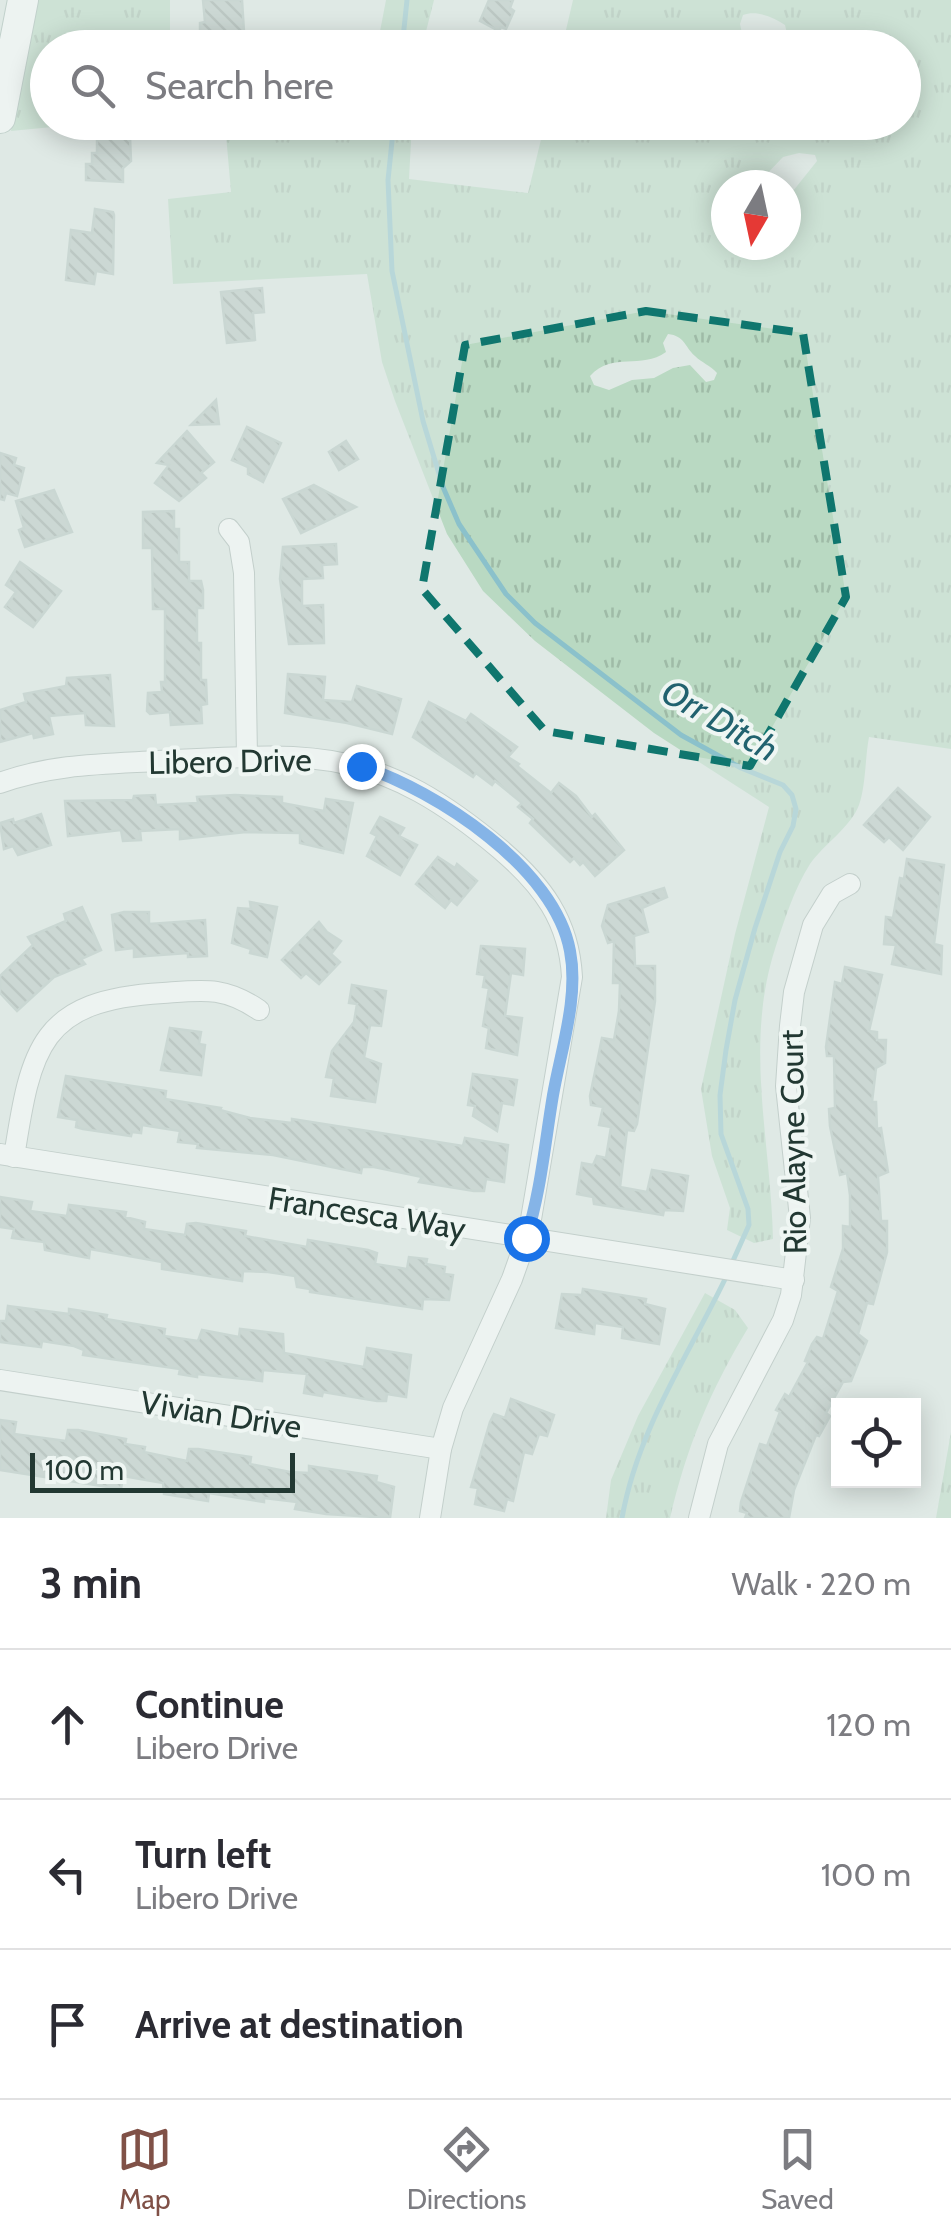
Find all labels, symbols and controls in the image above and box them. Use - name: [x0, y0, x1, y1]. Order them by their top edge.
- search box: [30, 30, 921, 140]
- icon: search: [65, 58, 120, 113]
- text: Search here: [145, 62, 334, 109]
- north arrow: [711, 170, 801, 260]
- water label: Orr Ditch: [654, 670, 786, 770]
- street label: Libero Drive: [148, 740, 312, 782]
- route end: [339, 744, 385, 790]
- street label: Rio Alayne Court: [772, 1029, 814, 1255]
- street label: Francesca Way: [266, 1178, 468, 1248]
- route start: [504, 1216, 550, 1262]
- street label: Vivian Drive: [138, 1382, 304, 1446]
- map controls: [831, 1398, 921, 1488]
- button: locate: [831, 1398, 921, 1488]
- scale bar: [30, 1448, 295, 1492]
- text: 100 m: [45, 1453, 124, 1487]
- text: 3 min: [40, 1557, 142, 1609]
- text: Walk · 220 m: [732, 1564, 911, 1603]
- text: Continue: [135, 1681, 284, 1728]
- icon: ahead: [40, 1697, 95, 1752]
- text: 120 m: [826, 1705, 911, 1744]
- text: Libero Drive: [135, 1728, 298, 1767]
- text: Turn left: [135, 1831, 271, 1878]
- icon: left: [40, 1847, 95, 1902]
- text: 100 m: [821, 1855, 911, 1894]
- text: Libero Drive: [135, 1878, 298, 1917]
- icon: arrive: [40, 1997, 95, 2052]
- text: Arrive at destination: [135, 2001, 464, 2048]
- tab: Map: [117, 2122, 172, 2216]
- tab: Directions: [407, 2122, 526, 2216]
- tab: Saved: [761, 2122, 834, 2216]

